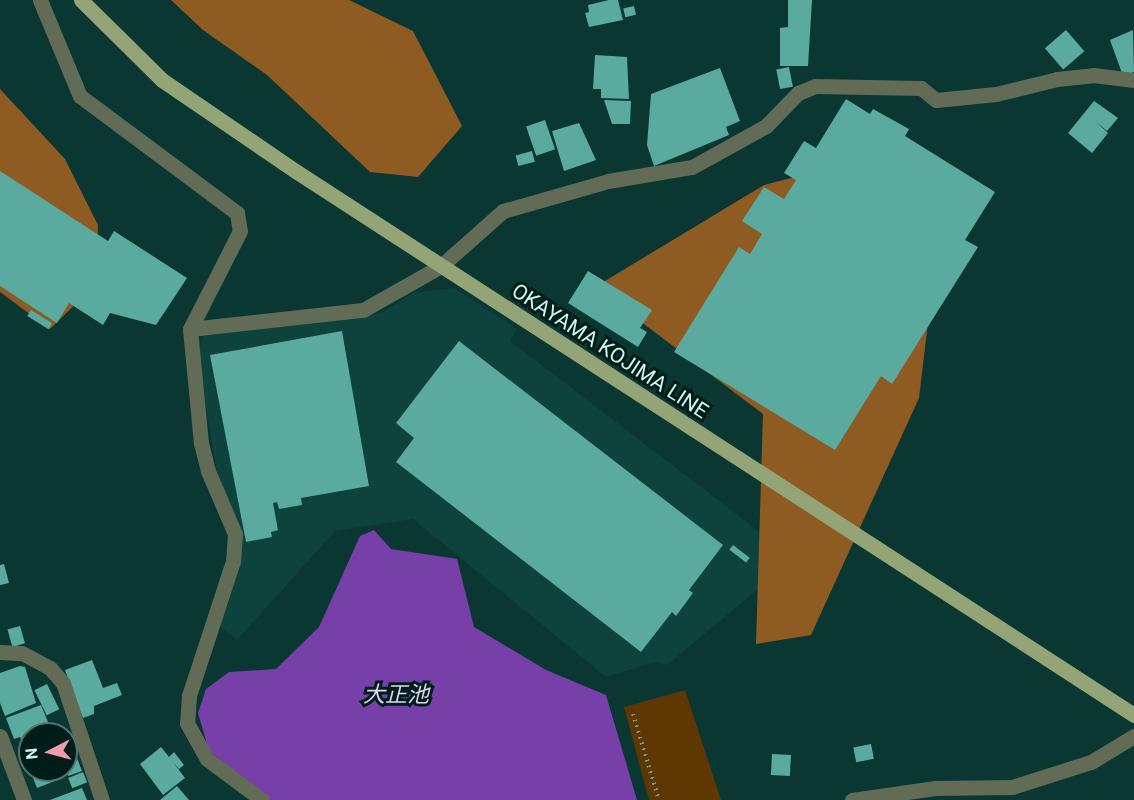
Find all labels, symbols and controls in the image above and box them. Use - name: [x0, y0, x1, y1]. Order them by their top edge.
- street label: OKAYAMA KOJIMA LINE: [507, 278, 713, 424]
- water label: 大正池: [363, 682, 429, 708]
- north arrow: [18, 722, 78, 782]
- text: N: [22, 747, 42, 760]

